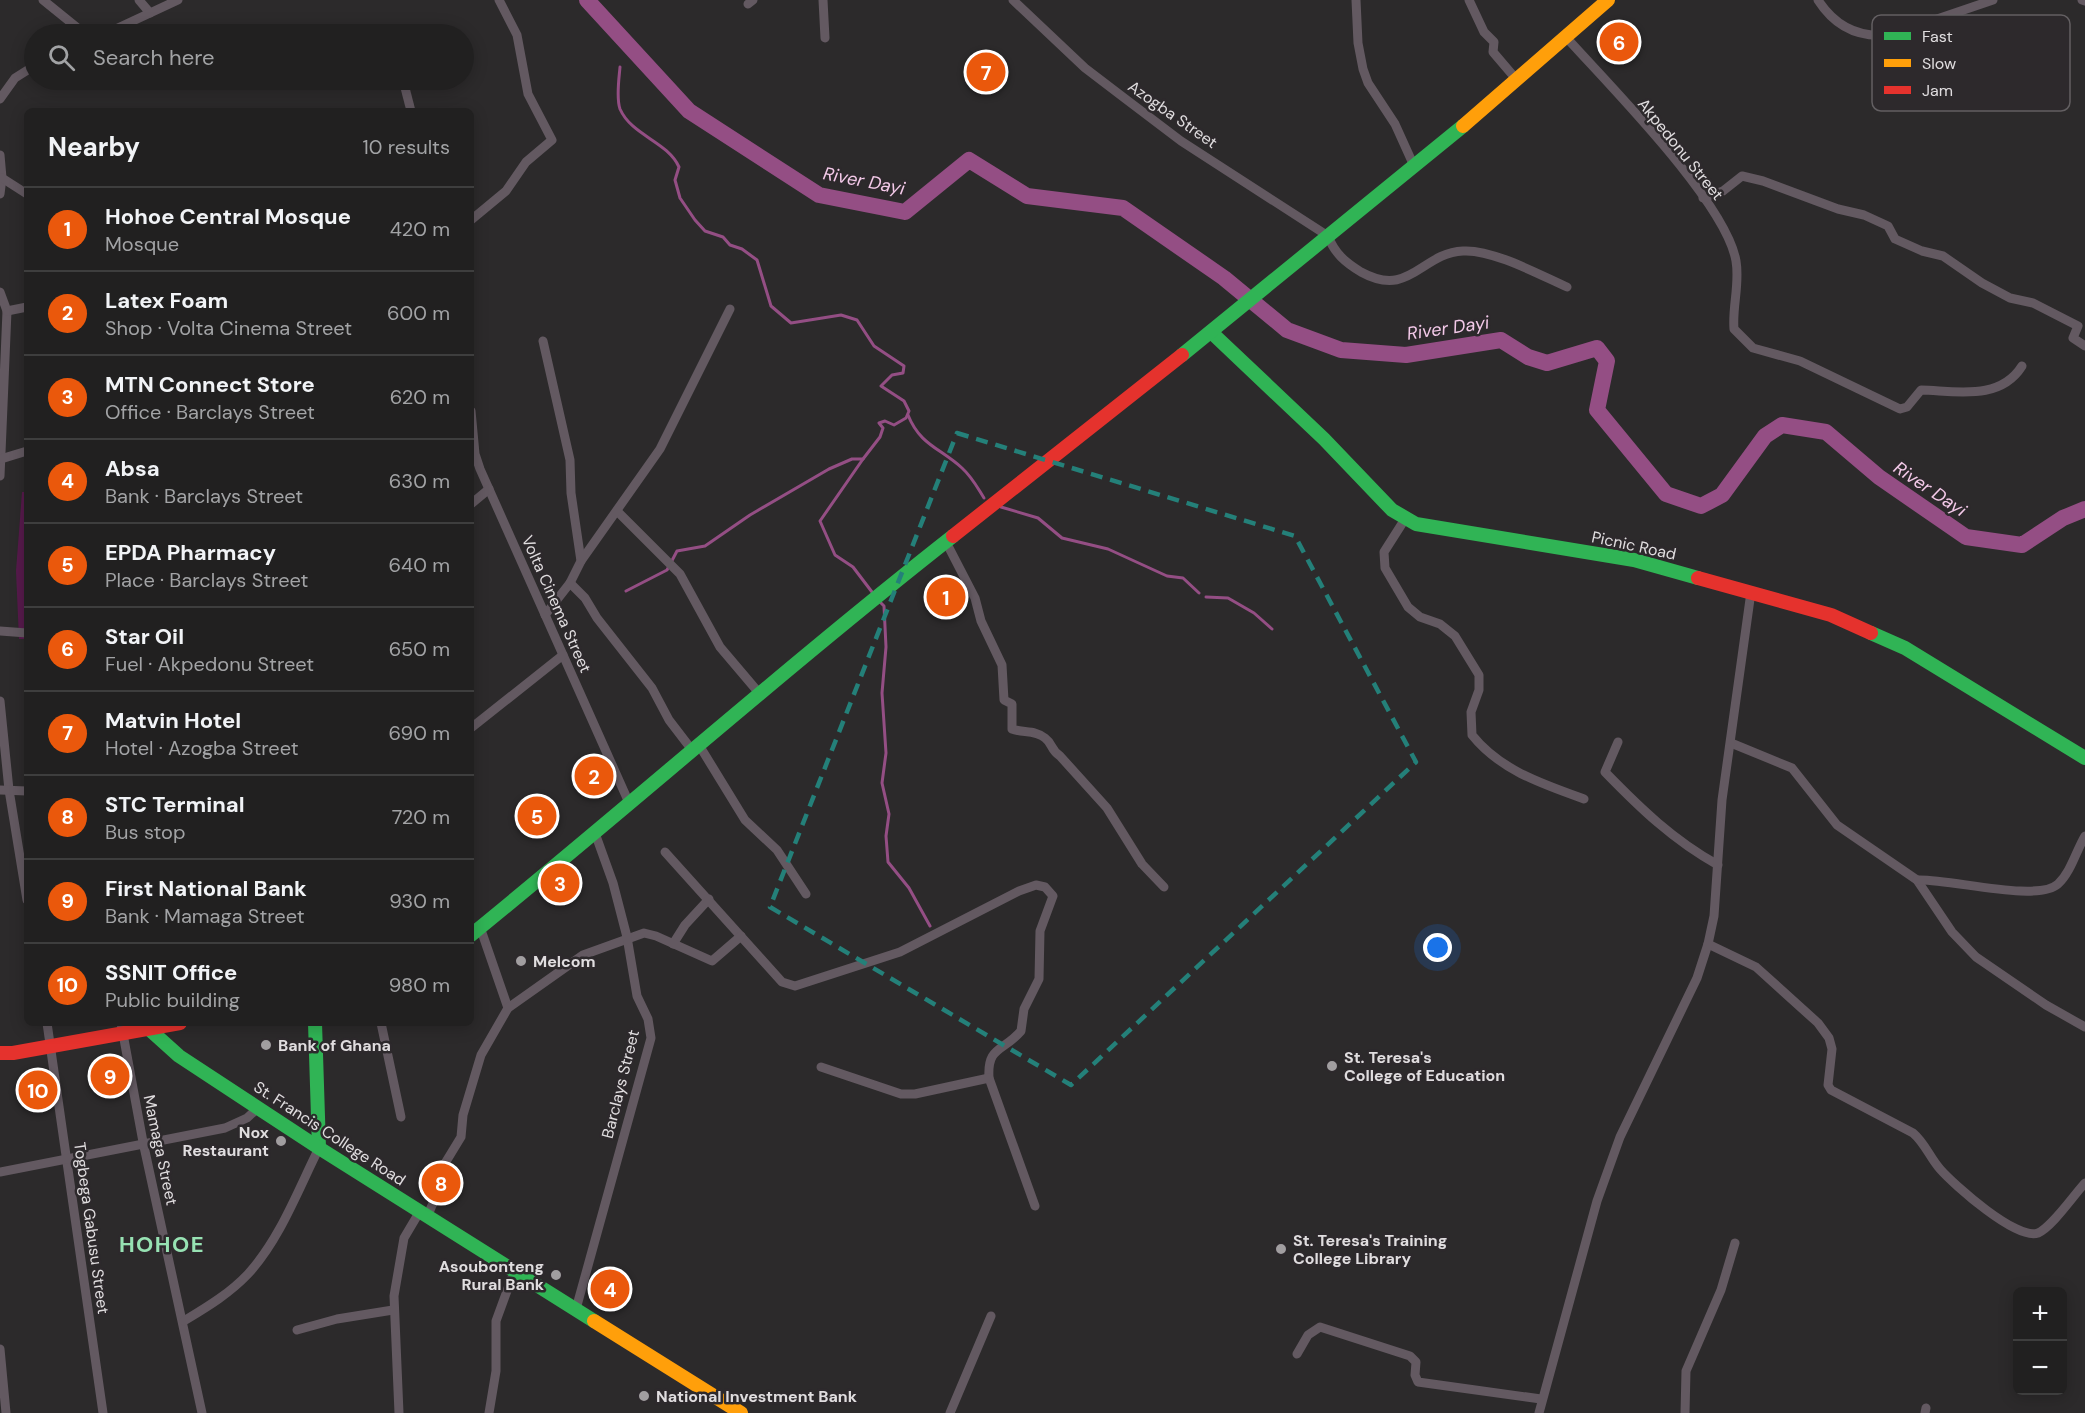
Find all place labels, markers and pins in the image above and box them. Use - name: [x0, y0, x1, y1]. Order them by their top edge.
- pin: 6: [1600, 20, 1638, 64]
- pin: 7: [966, 50, 1006, 94]
- pin: 1: [926, 574, 966, 620]
- pin: 2: [574, 754, 614, 798]
- pin: 5: [518, 794, 556, 838]
- pin: 3: [540, 860, 580, 906]
- place label: Melcom: [533, 951, 596, 972]
- marker: Melcom: [514, 954, 528, 968]
- place label: Bank of Ghana: [278, 1035, 391, 1056]
- marker: Bank of Ghana: [259, 1038, 273, 1052]
- place label: St. Teresa's College of Education: [1344, 1047, 1505, 1086]
- pin: 9: [90, 1054, 130, 1098]
- marker: St. Teresa's College of Education: [1325, 1059, 1339, 1073]
- pin: 10: [18, 1068, 57, 1112]
- place label: Nox Restaurant: [183, 1122, 269, 1161]
- marker: Nox Restaurant: [274, 1134, 288, 1148]
- pin: 8: [422, 1160, 460, 1206]
- place label: St. Teresa's Training College Library: [1293, 1230, 1447, 1269]
- marker: St. Teresa's Training College Library: [1274, 1242, 1288, 1256]
- place label: Asoubonteng Rural Bank: [439, 1256, 545, 1295]
- pin: 4: [590, 1266, 630, 1312]
- marker: Asoubonteng Rural Bank: [549, 1268, 563, 1282]
- place label: National Investment Bank: [656, 1386, 858, 1407]
- marker: National Investment Bank: [637, 1389, 651, 1403]

